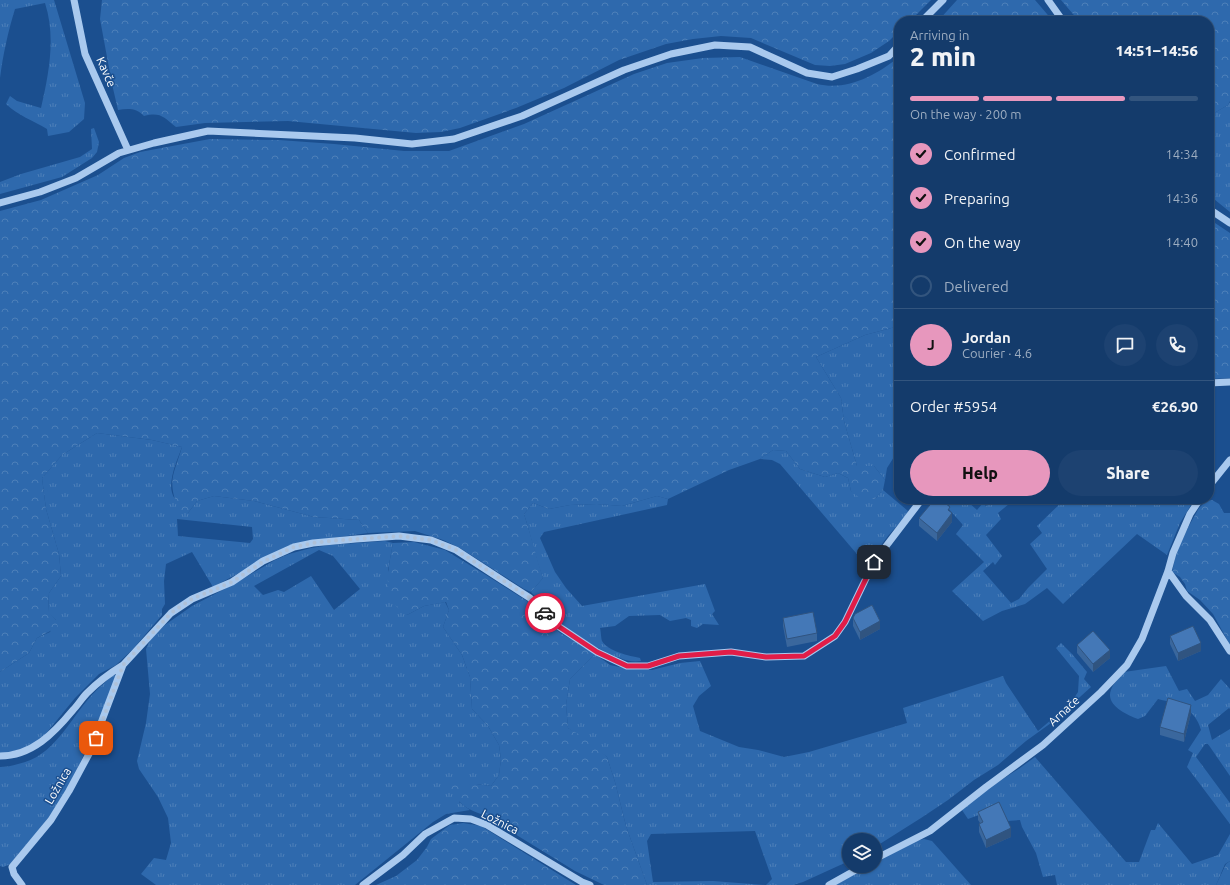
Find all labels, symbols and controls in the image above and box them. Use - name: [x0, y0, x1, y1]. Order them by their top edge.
- text: Arriving in: [910, 28, 969, 42]
- text: 2 min: [910, 42, 976, 71]
- text: 14:51–14:56: [1115, 42, 1198, 59]
- street label: Kavče: [94, 55, 119, 89]
- text: On the way · 200 m: [910, 107, 1022, 121]
- icon: check: [910, 143, 932, 165]
- text: Confirmed: [944, 146, 1016, 163]
- text: 14:34: [1165, 147, 1198, 161]
- icon: check: [910, 187, 932, 209]
- text: Preparing: [944, 190, 1010, 207]
- text: 14:36: [1165, 191, 1198, 205]
- icon: check: [910, 231, 932, 253]
- text: On the way: [944, 234, 1020, 251]
- text: 14:40: [1165, 235, 1198, 249]
- text: Delivered: [944, 278, 1009, 295]
- button: chat: [1104, 324, 1146, 366]
- button: phone: [1156, 324, 1198, 366]
- text: Jordan: [962, 329, 1011, 346]
- text: J: [927, 336, 935, 353]
- text: Courier · 4.6: [962, 346, 1032, 360]
- text: Order #5954: [910, 398, 997, 415]
- text: €26.90: [1152, 398, 1198, 415]
- button: Help: [910, 450, 1050, 496]
- button: Share: [1058, 450, 1198, 496]
- pin: [857, 545, 891, 579]
- icon: home: [863, 551, 885, 573]
- courier: [525, 593, 565, 633]
- icon: car: [534, 602, 556, 624]
- street label: Arnače: [1045, 693, 1082, 728]
- pin: [79, 721, 113, 755]
- icon: bag: [85, 727, 107, 749]
- street label: Ložnica: [42, 765, 73, 806]
- street label: Ložnica: [479, 807, 521, 836]
- map controls: [842, 833, 882, 873]
- button: layers: [842, 833, 882, 873]

